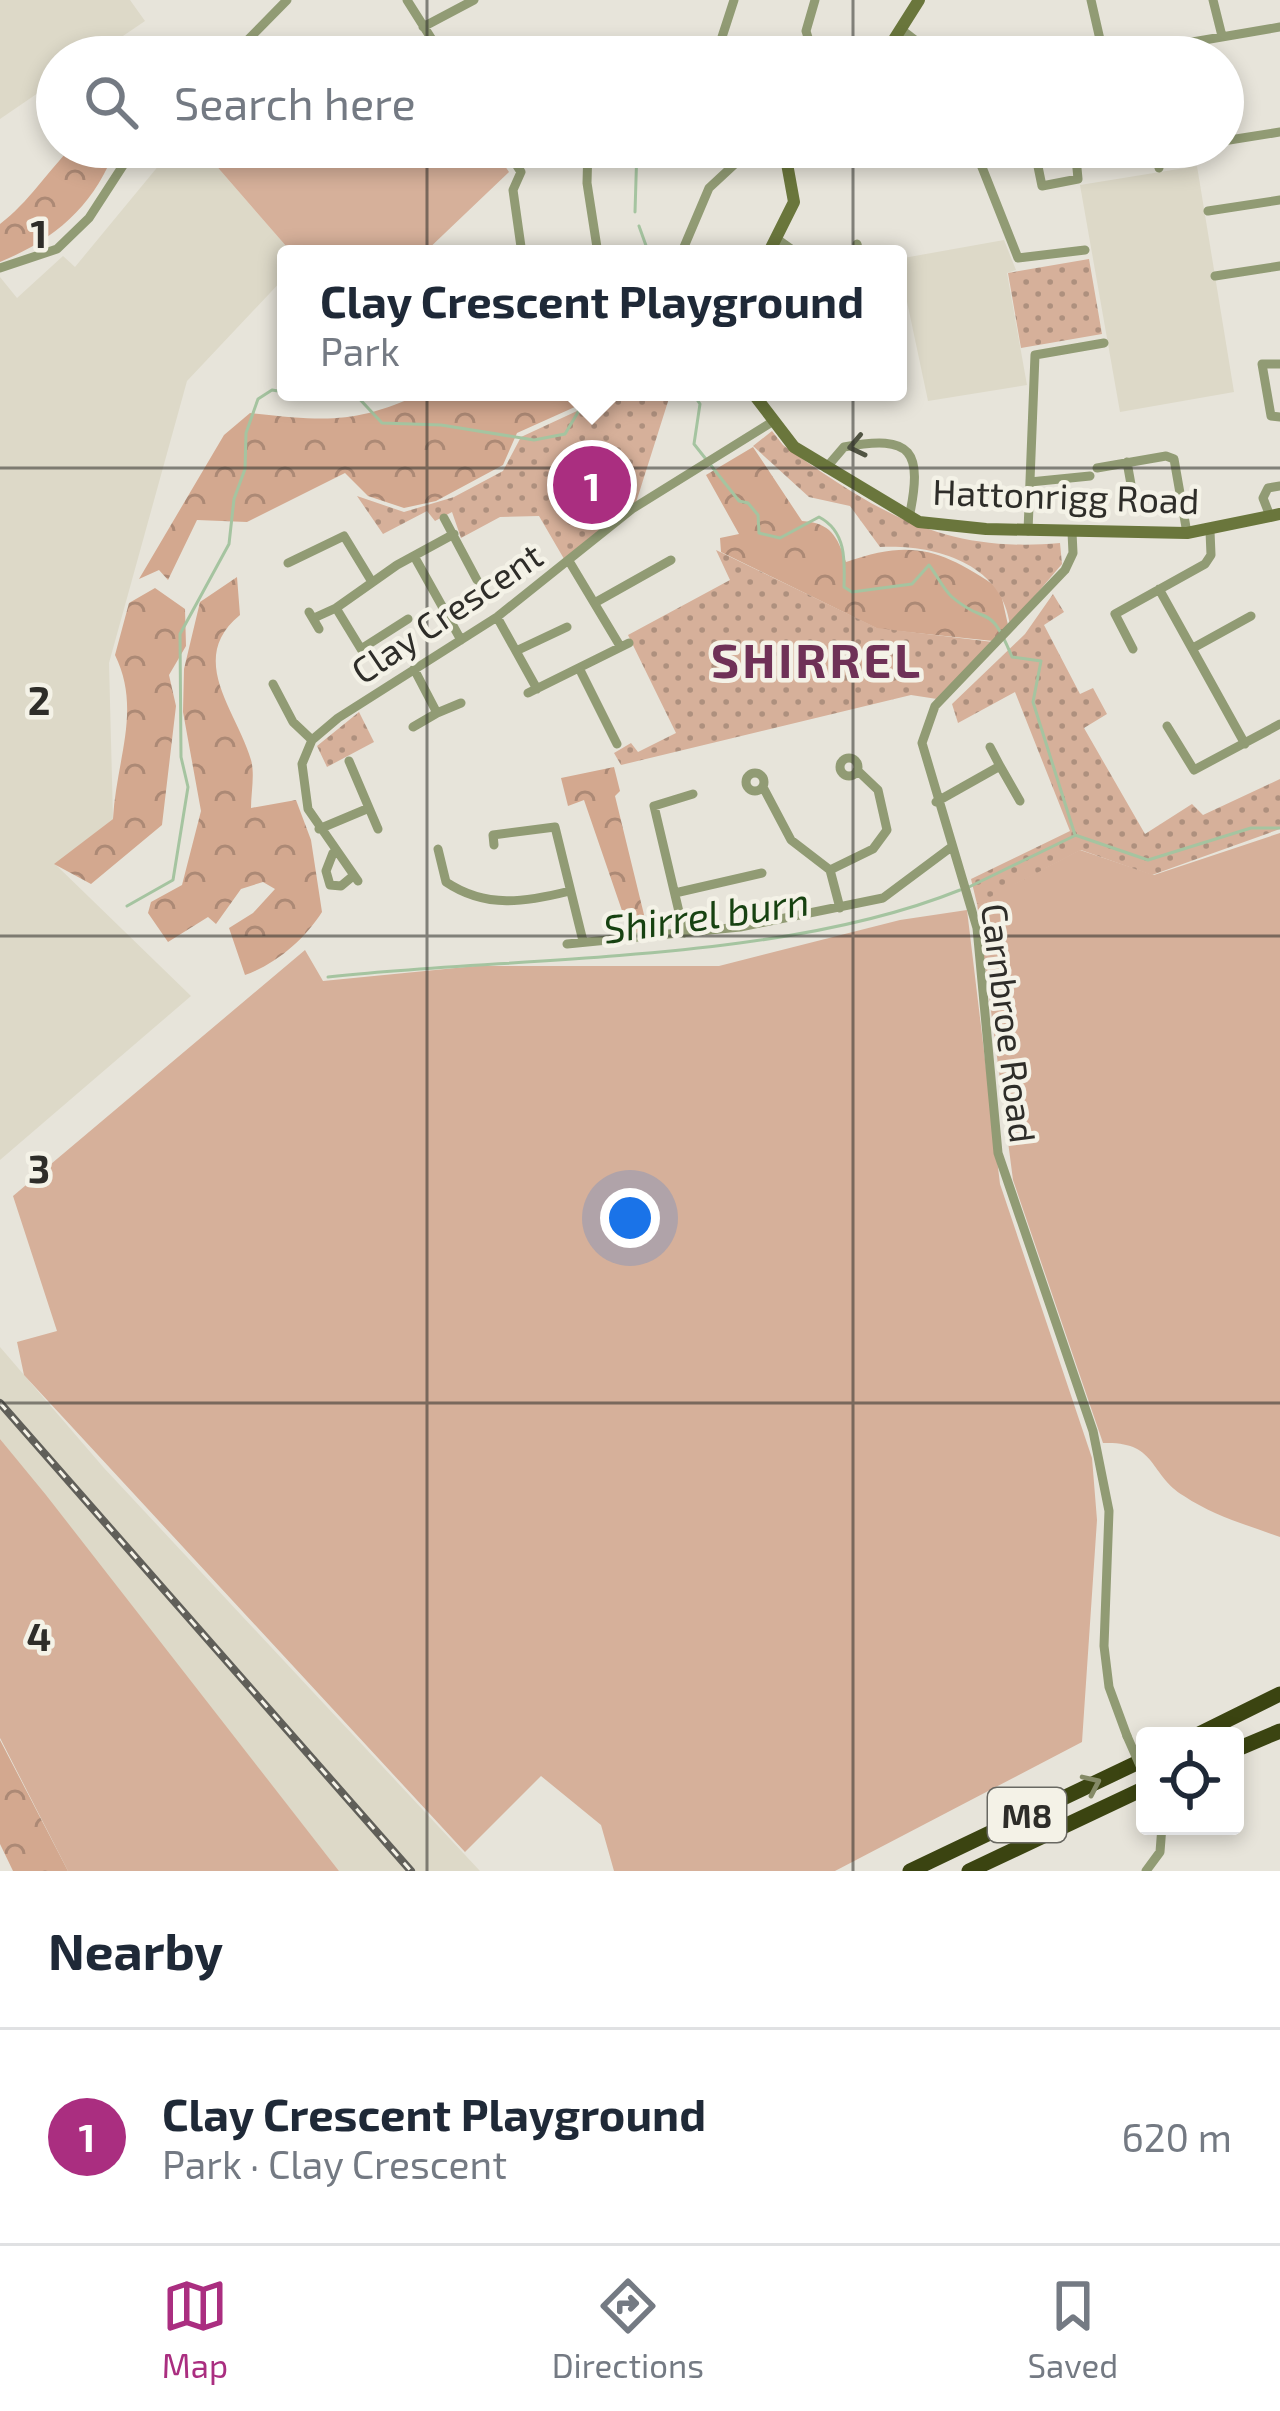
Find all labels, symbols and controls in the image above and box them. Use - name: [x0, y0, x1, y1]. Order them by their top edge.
- search box: [36, 36, 1244, 168]
- icon: search: [78, 69, 144, 135]
- text: Search here: [174, 75, 416, 129]
- text: 1: [31, 209, 47, 256]
- popup: [277, 245, 907, 401]
- text: Clay Crescent Playground: [320, 273, 864, 327]
- text: Park: [320, 327, 400, 374]
- one-way arrow: [848, 433, 868, 458]
- pin: 1: [553, 440, 631, 530]
- street label: Hattonrigg Road: [932, 469, 1200, 521]
- street label: Clay Crescent: [343, 532, 549, 692]
- district label: SHIRREL: [711, 630, 923, 688]
- text: 2: [28, 676, 50, 723]
- water label: Shirrel burn: [600, 876, 812, 952]
- street label: Carnbroe Road: [974, 901, 1046, 1145]
- text: 3: [28, 1144, 50, 1191]
- your location: [600, 1188, 660, 1248]
- text: 4: [27, 1612, 51, 1659]
- map controls: [1136, 1727, 1244, 1835]
- button: locate: [1136, 1727, 1244, 1835]
- one-way arrow: [1080, 1775, 1101, 1798]
- road number: M8: [988, 1788, 1066, 1842]
- text: Nearby: [48, 1919, 223, 1980]
- text: Clay Crescent Playground: [162, 2086, 706, 2140]
- text: 1: [79, 2113, 95, 2160]
- text: 620 m: [1121, 2113, 1232, 2160]
- text: Park · Clay Crescent: [162, 2140, 507, 2187]
- tab: Map: [162, 2273, 228, 2385]
- tab: Directions: [552, 2273, 704, 2385]
- tab: Saved: [1028, 2273, 1118, 2385]

